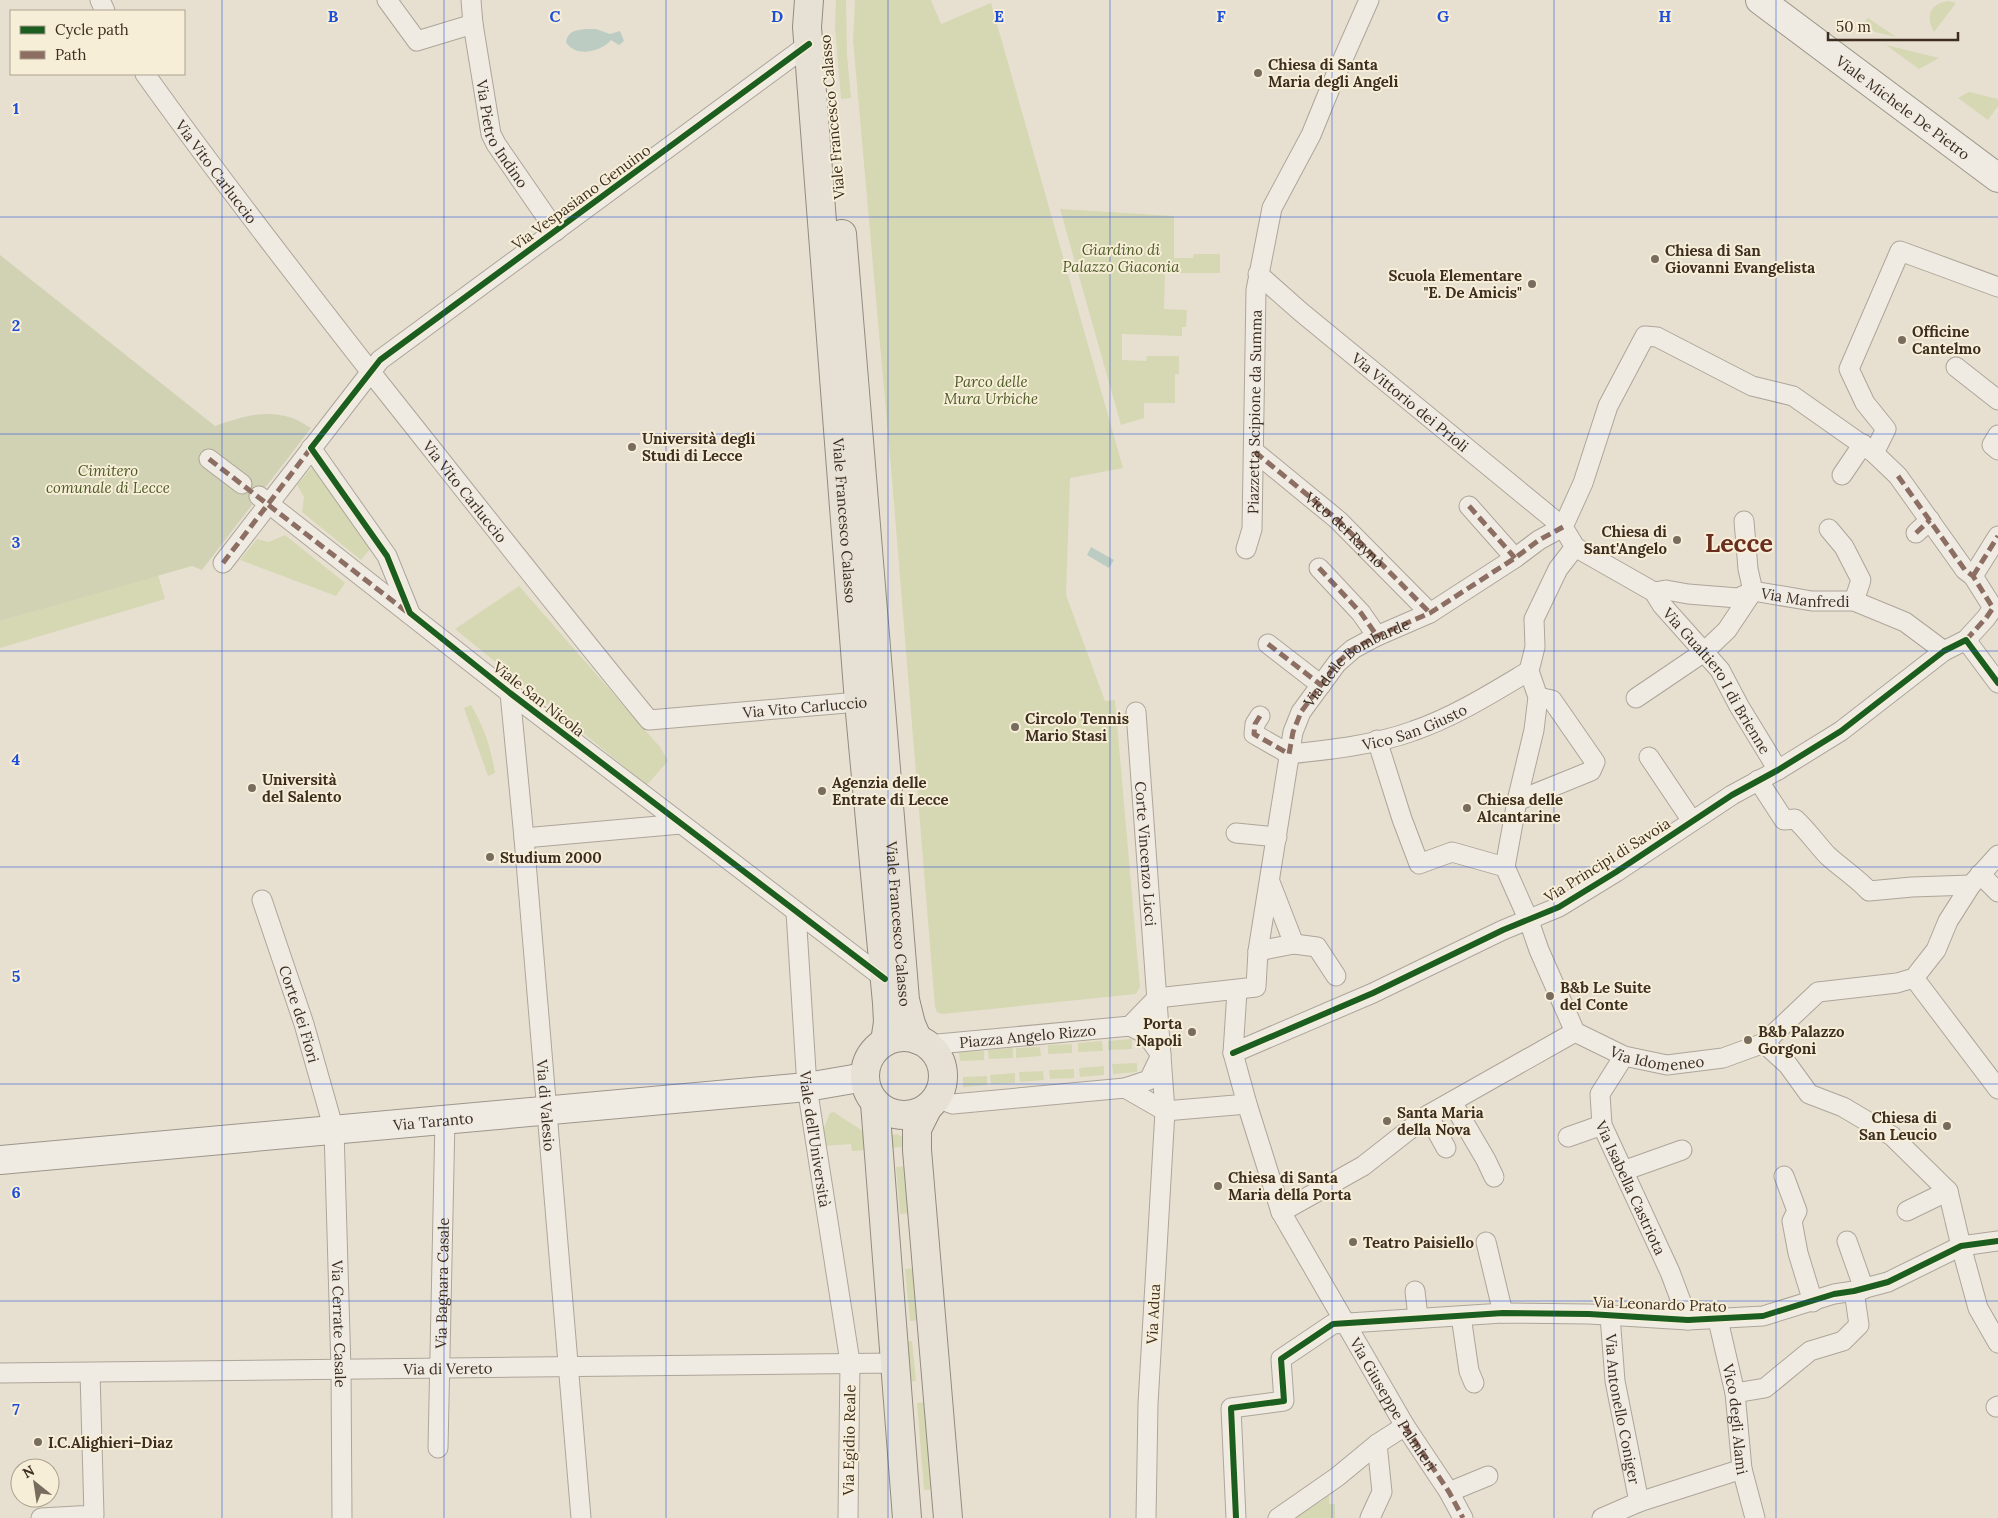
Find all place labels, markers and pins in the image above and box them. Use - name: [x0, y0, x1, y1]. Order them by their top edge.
- place label: Chiesa di Santa Maria degli Angeli: [1268, 55, 1399, 91]
- marker: Chiesa di Santa Maria degli Angeli: [1252, 67, 1264, 79]
- place label: Chiesa di San Giovanni Evangelista: [1665, 241, 1815, 277]
- marker: Chiesa di San Giovanni Evangelista: [1649, 253, 1661, 265]
- place label: Scuola Elementare "E. De Amicis": [1388, 266, 1522, 302]
- marker: Scuola Elementare "E. De Amicis": [1526, 278, 1538, 290]
- place label: Officine Cantelmo: [1912, 322, 1981, 358]
- marker: Officine Cantelmo: [1896, 334, 1908, 346]
- place label: Università degli Studi di Lecce: [642, 429, 756, 465]
- marker: Università degli Studi di Lecce: [626, 441, 638, 453]
- place label: Chiesa di Sant'Angelo: [1584, 522, 1668, 558]
- marker: Chiesa di Sant'Angelo: [1671, 534, 1683, 546]
- place label: Circolo Tennis Mario Stasi: [1025, 709, 1129, 745]
- marker: Circolo Tennis Mario Stasi: [1009, 721, 1021, 733]
- place label: Università del Salento: [262, 770, 342, 806]
- place label: Agenzia delle Entrate di Lecce: [832, 773, 949, 809]
- marker: Università del Salento: [246, 782, 258, 794]
- marker: Agenzia delle Entrate di Lecce: [816, 785, 828, 797]
- place label: Chiesa delle Alcantarine: [1477, 790, 1563, 826]
- marker: Chiesa delle Alcantarine: [1461, 802, 1473, 814]
- place label: Studium 2000: [500, 848, 602, 867]
- marker: Studium 2000: [484, 851, 496, 863]
- place label: B&b Le Suite del Conte: [1560, 978, 1651, 1014]
- marker: B&b Le Suite del Conte: [1544, 990, 1556, 1002]
- place label: Porta Napoli: [1136, 1014, 1182, 1050]
- place label: B&b Palazzo Gorgoni: [1758, 1022, 1845, 1058]
- marker: Porta Napoli: [1186, 1026, 1198, 1038]
- marker: B&b Palazzo Gorgoni: [1742, 1034, 1754, 1046]
- place label: Santa Maria della Nova: [1397, 1103, 1484, 1139]
- place label: Chiesa di San Leucio: [1859, 1108, 1937, 1144]
- marker: Santa Maria della Nova: [1381, 1115, 1393, 1127]
- marker: Chiesa di San Leucio: [1941, 1120, 1953, 1132]
- place label: Chiesa di Santa Maria della Porta: [1228, 1168, 1352, 1204]
- marker: Chiesa di Santa Maria della Porta: [1212, 1180, 1224, 1192]
- place label: Teatro Paisiello: [1363, 1233, 1474, 1252]
- marker: Teatro Paisiello: [1347, 1236, 1359, 1248]
- place label: I.C.Alighieri–Diaz: [48, 1433, 173, 1452]
- marker: I.C.Alighieri–Diaz: [32, 1436, 44, 1448]

